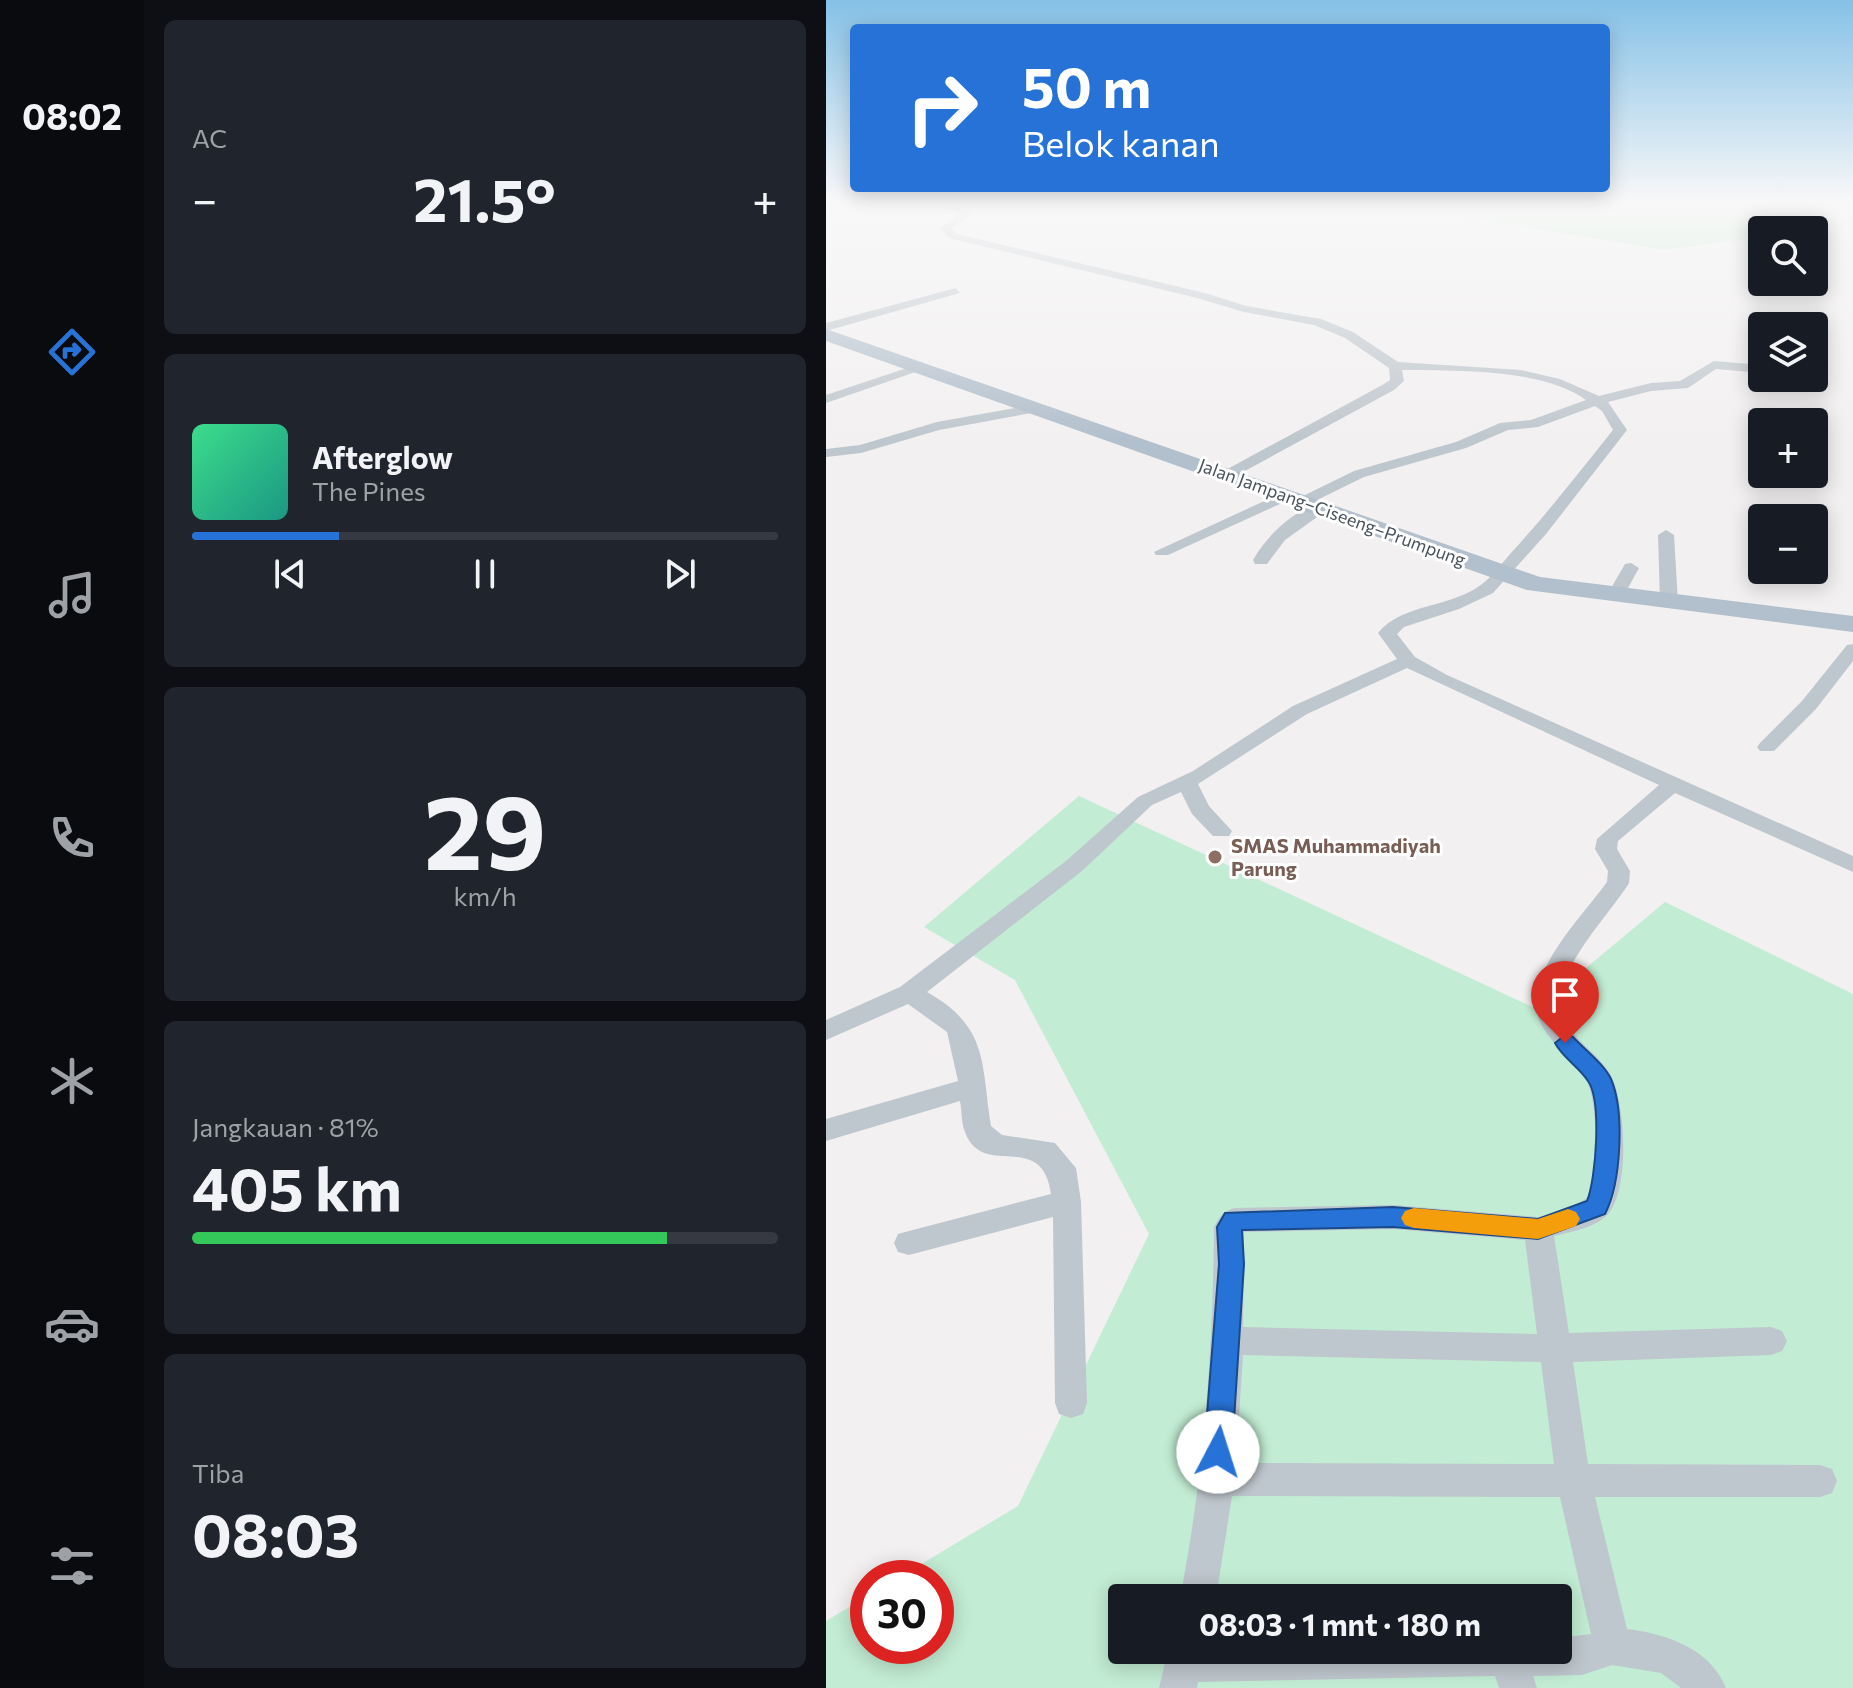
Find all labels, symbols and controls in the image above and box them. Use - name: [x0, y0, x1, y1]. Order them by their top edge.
- text: 50 m: [1022, 51, 1151, 120]
- icon: right: [890, 56, 994, 160]
- text: 08:02: [22, 93, 122, 137]
- text: Belok kanan: [1022, 120, 1220, 164]
- text: AC: [192, 122, 227, 153]
- text: 21.5°: [413, 161, 556, 234]
- text: −: [192, 171, 217, 225]
- text: +: [752, 171, 778, 225]
- map controls: [1748, 216, 1828, 584]
- button: search: [1748, 216, 1828, 296]
- button: layers: [1748, 312, 1828, 392]
- icon: directions: [44, 324, 100, 380]
- button: +: [1748, 408, 1828, 488]
- text: Afterglow: [312, 438, 453, 475]
- street label: Jalan Jampang–Ciseeng–Prumpung: [1196, 453, 1469, 571]
- text: The Pines: [312, 475, 426, 506]
- button: −: [1748, 504, 1828, 584]
- icon: previous: [268, 552, 312, 596]
- icon: pause: [463, 552, 507, 596]
- icon: next: [658, 552, 702, 596]
- icon: music: [44, 567, 100, 623]
- text: 29: [424, 764, 546, 891]
- icon: phone: [44, 810, 100, 866]
- place label: SMAS Muhammadiyah Parung: [1231, 833, 1441, 880]
- marker: SMAS Muhammadiyah Parung: [1206, 848, 1224, 866]
- text: km/h: [453, 880, 517, 911]
- pin: [1531, 961, 1599, 1043]
- icon: arrive: [1543, 973, 1587, 1017]
- icon: climate: [44, 1053, 100, 1109]
- text: Jangkauan · 81%: [192, 1111, 379, 1142]
- text: 405 km: [192, 1150, 402, 1223]
- icon: car: [44, 1296, 100, 1352]
- position arrow: [1176, 1410, 1260, 1494]
- text: Tiba: [192, 1457, 244, 1488]
- text: 08:03: [192, 1496, 359, 1569]
- icon: filters: [44, 1538, 100, 1594]
- speed limit sign: 30: [850, 1560, 954, 1664]
- text: 08:03 · 1 mnt · 180 m: [1199, 1605, 1481, 1642]

